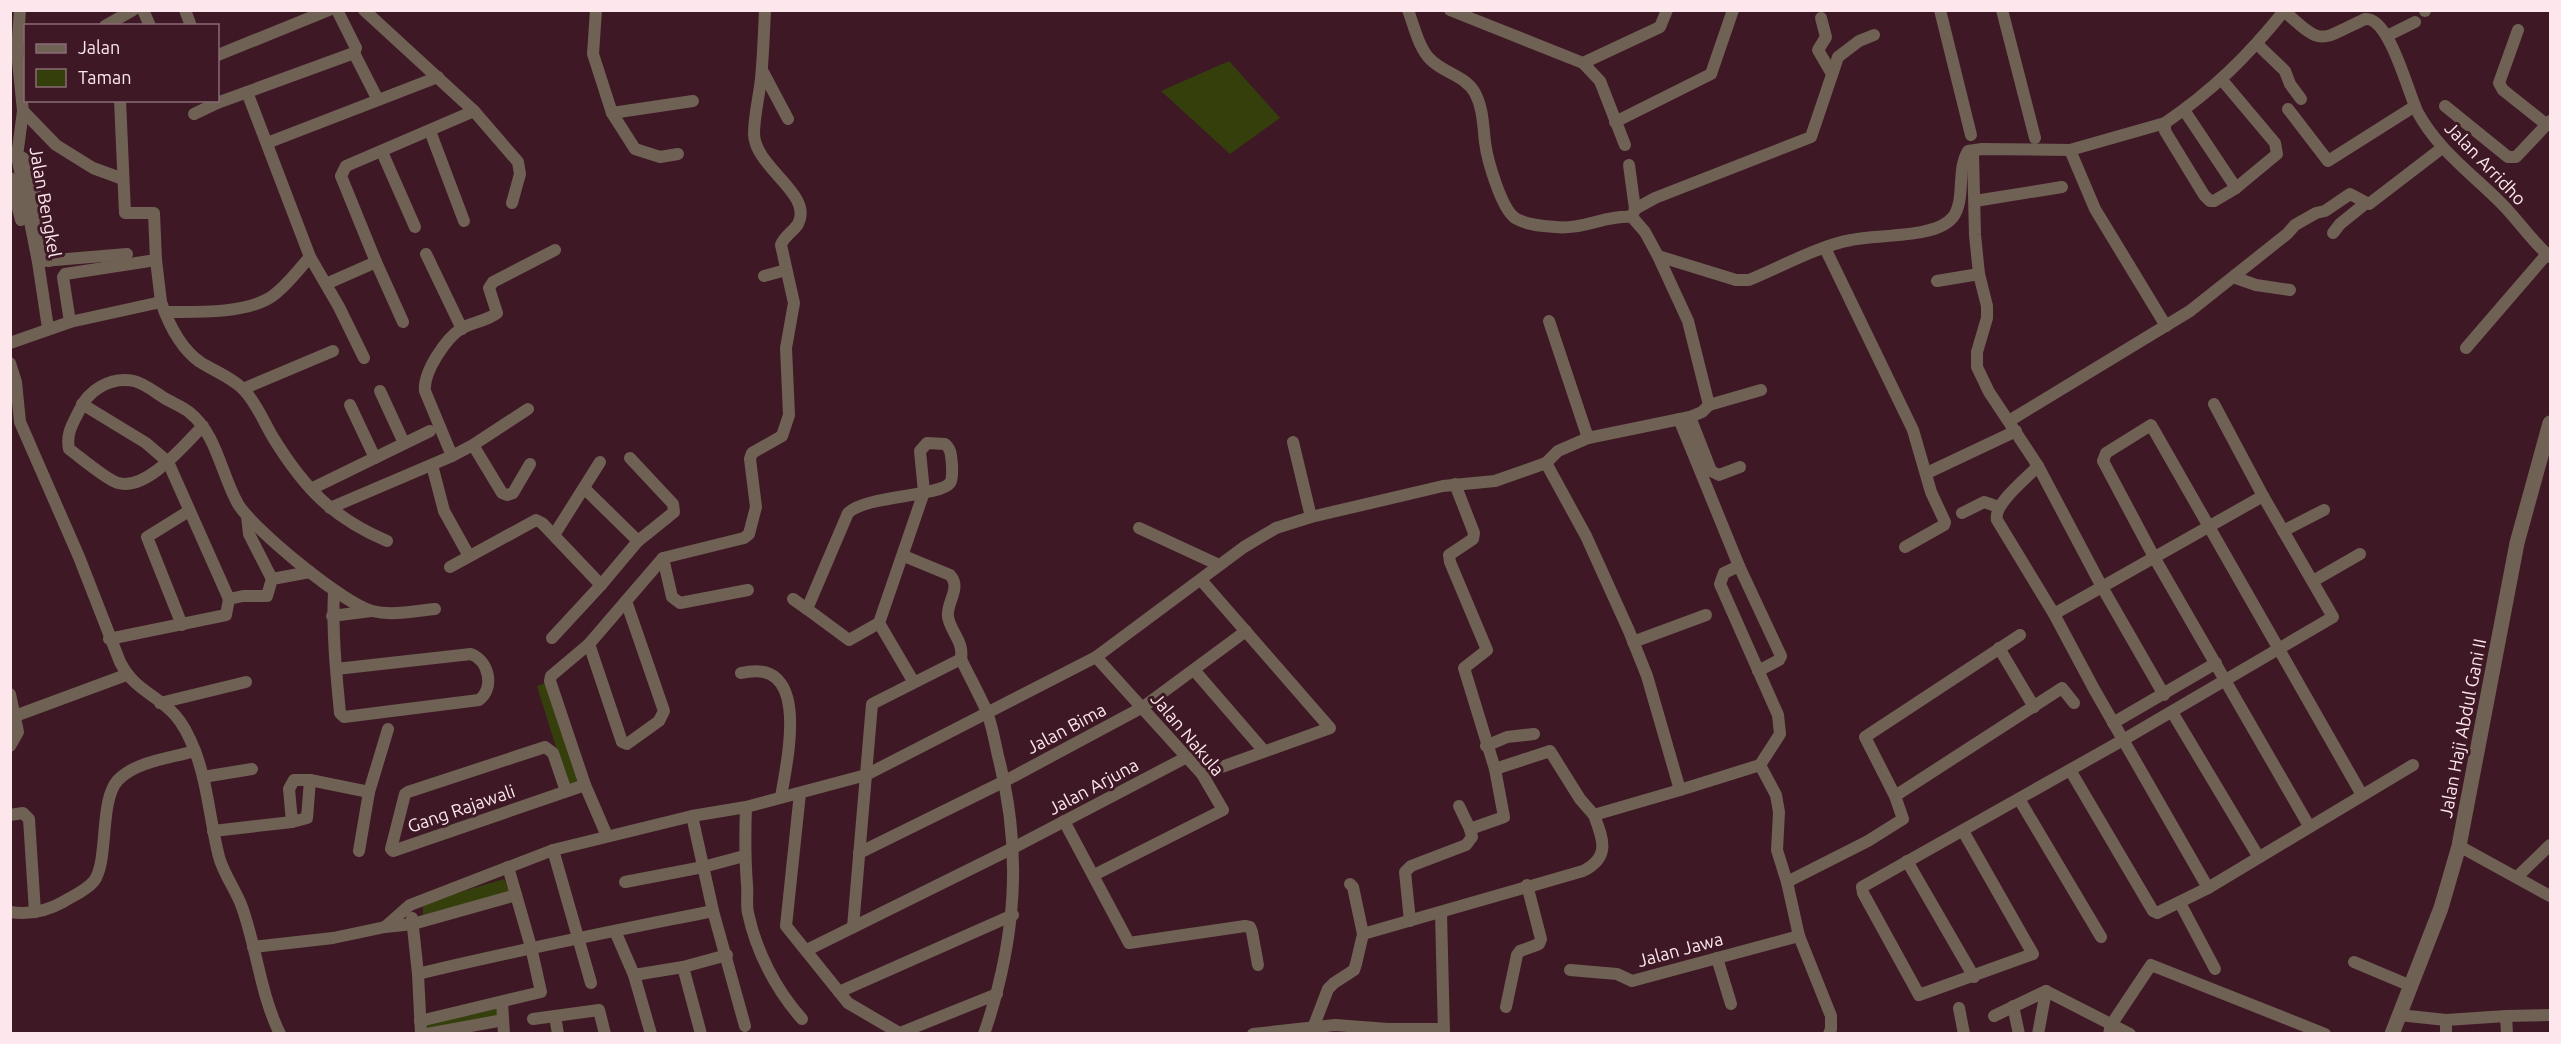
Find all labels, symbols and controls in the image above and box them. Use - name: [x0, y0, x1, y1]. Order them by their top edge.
- legend: [24, 24, 219, 102]
- text: Jalan: [78, 37, 120, 57]
- text: Taman: [78, 67, 132, 87]
- street label: Jalan Arridho: [2441, 117, 2531, 209]
- street label: Jalan Bengkel: [26, 145, 66, 259]
- street label: Jalan Haji Abdul Gani II: [2435, 637, 2489, 819]
- street label: Jalan Nakula: [1148, 689, 1228, 779]
- street label: Jalan Bima: [1023, 699, 1109, 757]
- street label: Jalan Arjuna: [1045, 754, 1141, 818]
- street label: Gang Rajawali: [405, 780, 517, 836]
- street label: Jalan Jawa: [1635, 928, 1725, 970]

